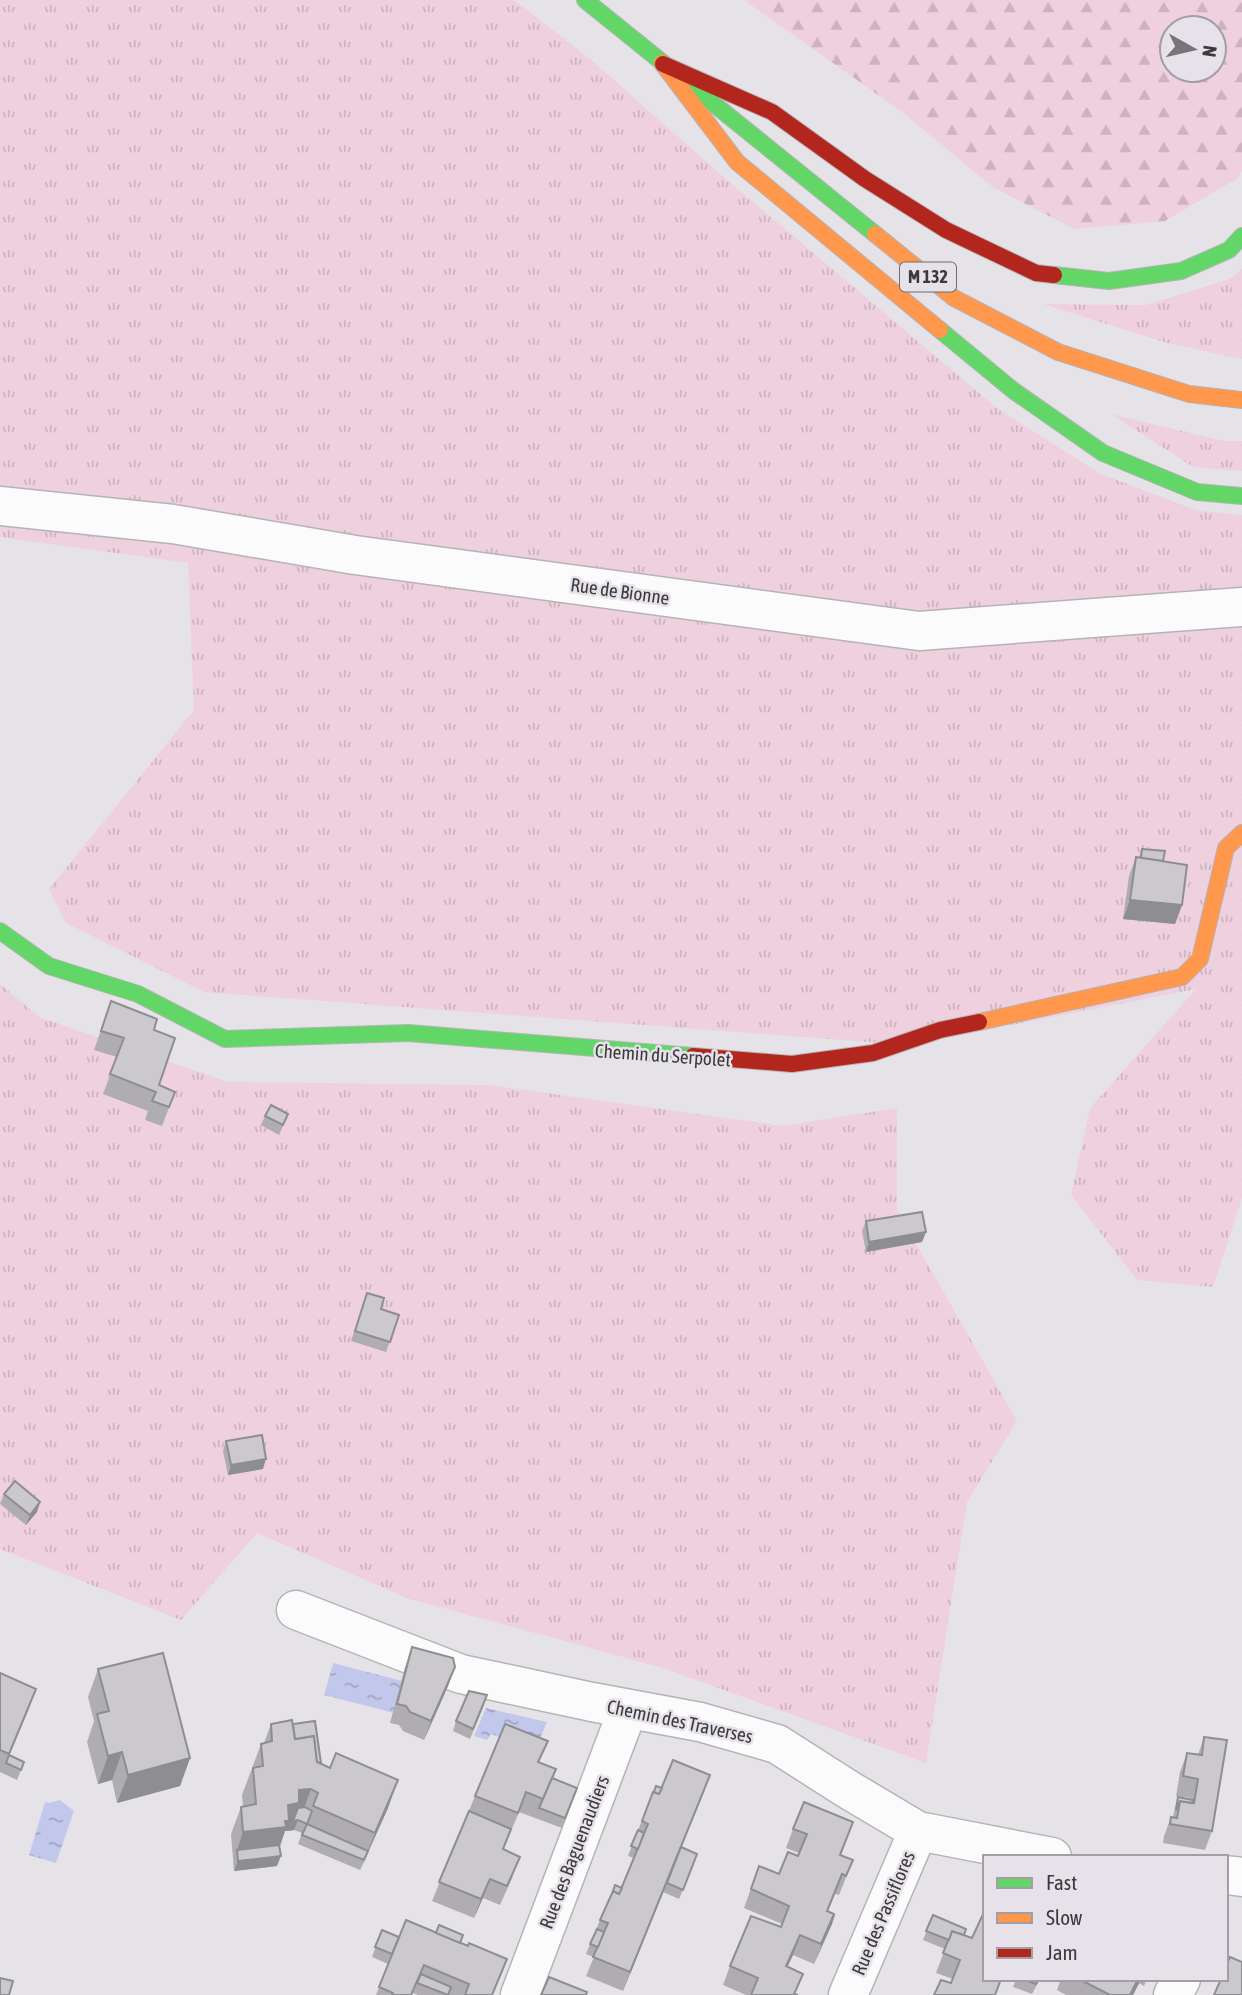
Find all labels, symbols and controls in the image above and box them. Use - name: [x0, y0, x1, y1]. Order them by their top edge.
- north arrow: [1158, 14, 1228, 84]
- text: N: [1198, 44, 1222, 58]
- road number: M 132: [900, 262, 956, 292]
- street label: Rue de Bionne: [569, 573, 671, 609]
- street label: Chemin du Serpolet: [594, 1039, 732, 1071]
- street label: Chemin des Traverses: [605, 1695, 755, 1747]
- street label: Rue des Baguenaudiers: [535, 1772, 613, 1932]
- street label: Rue des Passiflores: [847, 1848, 919, 1978]
- legend: [983, 1855, 1228, 1981]
- text: Fast: [1046, 1870, 1077, 1894]
- text: Slow: [1046, 1905, 1083, 1929]
- text: Jam: [1046, 1940, 1078, 1964]

